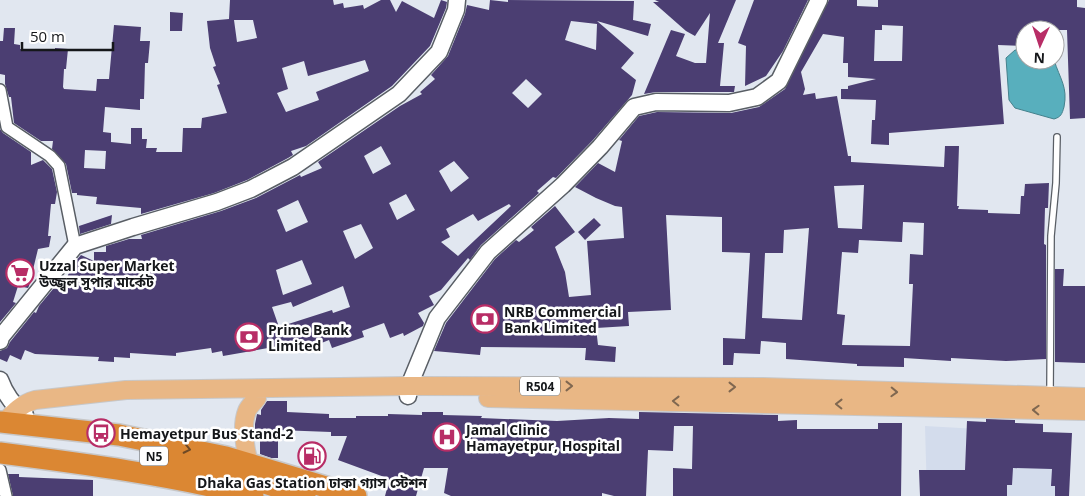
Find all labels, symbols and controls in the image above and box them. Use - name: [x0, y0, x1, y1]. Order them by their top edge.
- scale bar: [22, 20, 114, 52]
- north arrow: [1015, 20, 1065, 70]
- text: 50 m: [30, 26, 65, 46]
- text: N: [1033, 49, 1045, 68]
- place label: Uzzal Super Market উজ্জ্বল সুপার মার্কেট: [38, 256, 175, 292]
- supermarket icon: Uzzal Super Market উজ্জ্বল সুপার মার্কেট: [5, 258, 35, 288]
- place label: NRB Commercial Bank Limited: [504, 302, 622, 337]
- bank icon: NRB Commercial Bank Limited: [470, 304, 500, 334]
- place label: Prime Bank Limited: [268, 320, 349, 355]
- bank icon: Prime Bank Limited: [234, 322, 264, 352]
- road number: R504: [520, 376, 560, 396]
- one-way arrow: [566, 381, 573, 391]
- one-way arrow: [728, 382, 736, 392]
- one-way arrow: [890, 387, 898, 397]
- one-way arrow: [672, 396, 680, 406]
- one-way arrow: [835, 399, 843, 410]
- one-way arrow: [1032, 404, 1040, 415]
- bus stop icon: Hemayetpur Bus Stand-2: [86, 418, 116, 448]
- place label: Jamal Clinic Hamayetpur, Hospital: [464, 420, 620, 455]
- hospital icon: Jamal Clinic Hamayetpur, Hospital: [432, 422, 462, 452]
- place label: Hemayetpur Bus Stand-2: [120, 424, 294, 443]
- fuel station icon: Dhaka Gas Station ঢাকা গ্যাস স্টেশন: [297, 441, 327, 471]
- one-way arrow: [182, 443, 191, 453]
- road number: N5: [140, 446, 168, 466]
- place label: Dhaka Gas Station ঢাকা গ্যাস স্টেশন: [197, 473, 427, 492]

